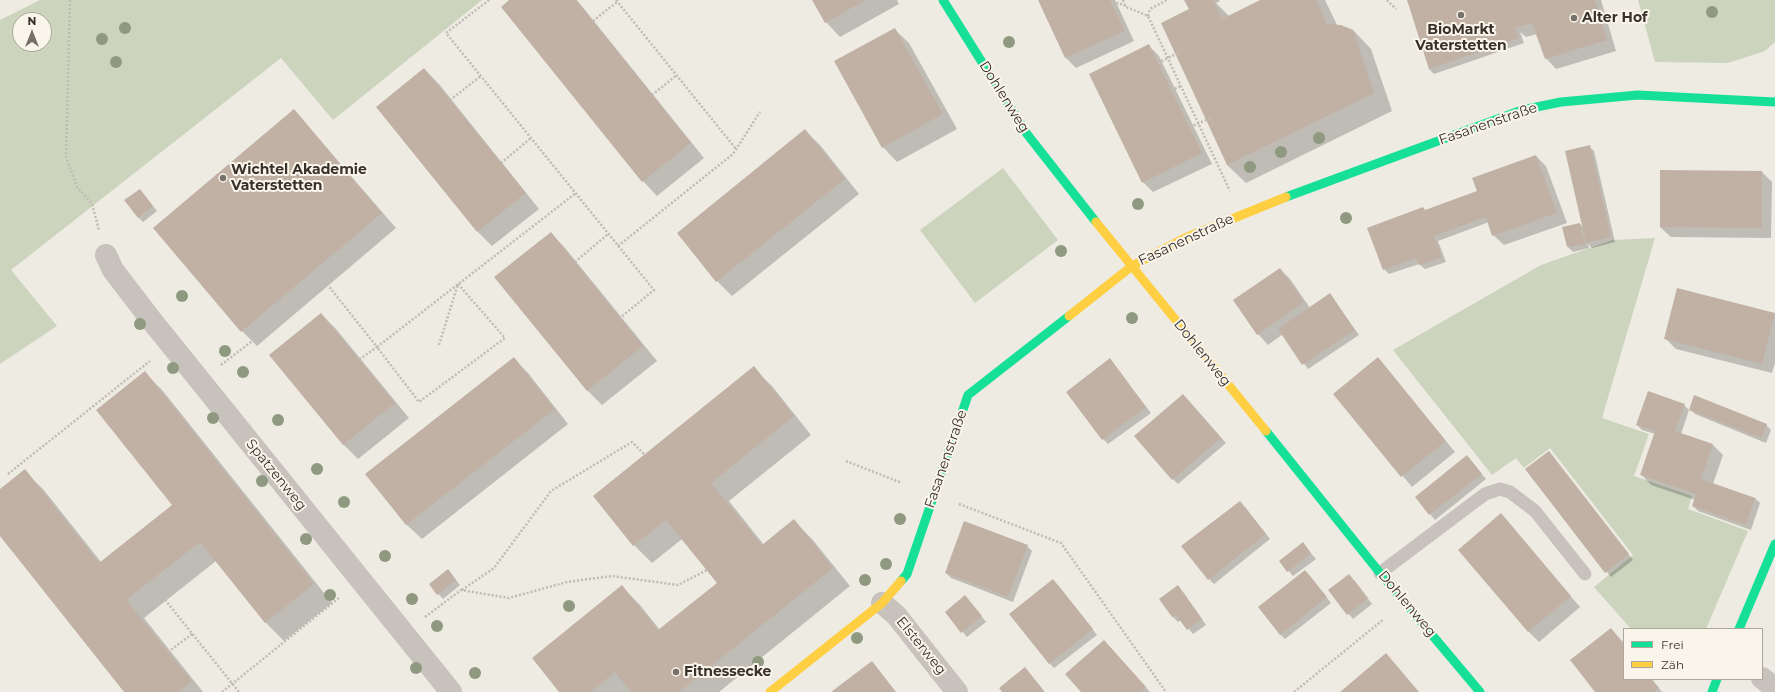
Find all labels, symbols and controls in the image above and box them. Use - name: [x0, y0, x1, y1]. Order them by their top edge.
- marker: BioMarkt Vaterstetten: [1456, 10, 1466, 20]
- place label: Alter Hof: [1582, 10, 1648, 26]
- north arrow: [12, 12, 52, 52]
- marker: Alter Hof: [1569, 13, 1579, 23]
- text: N: [28, 14, 36, 28]
- place label: BioMarkt Vaterstetten: [1415, 22, 1507, 54]
- street label: Dohlenweg: [975, 58, 1033, 136]
- street label: Fasanenstraße: [1437, 99, 1539, 149]
- place label: Wichtel Akademie Vaterstetten: [231, 162, 367, 194]
- marker: Wichtel Akademie Vaterstetten: [218, 173, 228, 183]
- street label: Fasanenstraße: [1136, 211, 1236, 269]
- street label: Dohlenweg: [1170, 316, 1234, 390]
- street label: Fasanenstraße: [921, 408, 971, 510]
- street label: Spatzenweg: [242, 436, 310, 514]
- street label: Dohlenweg: [1374, 567, 1440, 641]
- street label: Elsterweg: [893, 614, 949, 678]
- legend: [1623, 628, 1763, 680]
- text: Frei: [1661, 637, 1684, 652]
- text: Zäh: [1661, 657, 1684, 672]
- place label: Fitnessecke: [684, 664, 771, 680]
- marker: Fitnessecke: [671, 667, 681, 677]

